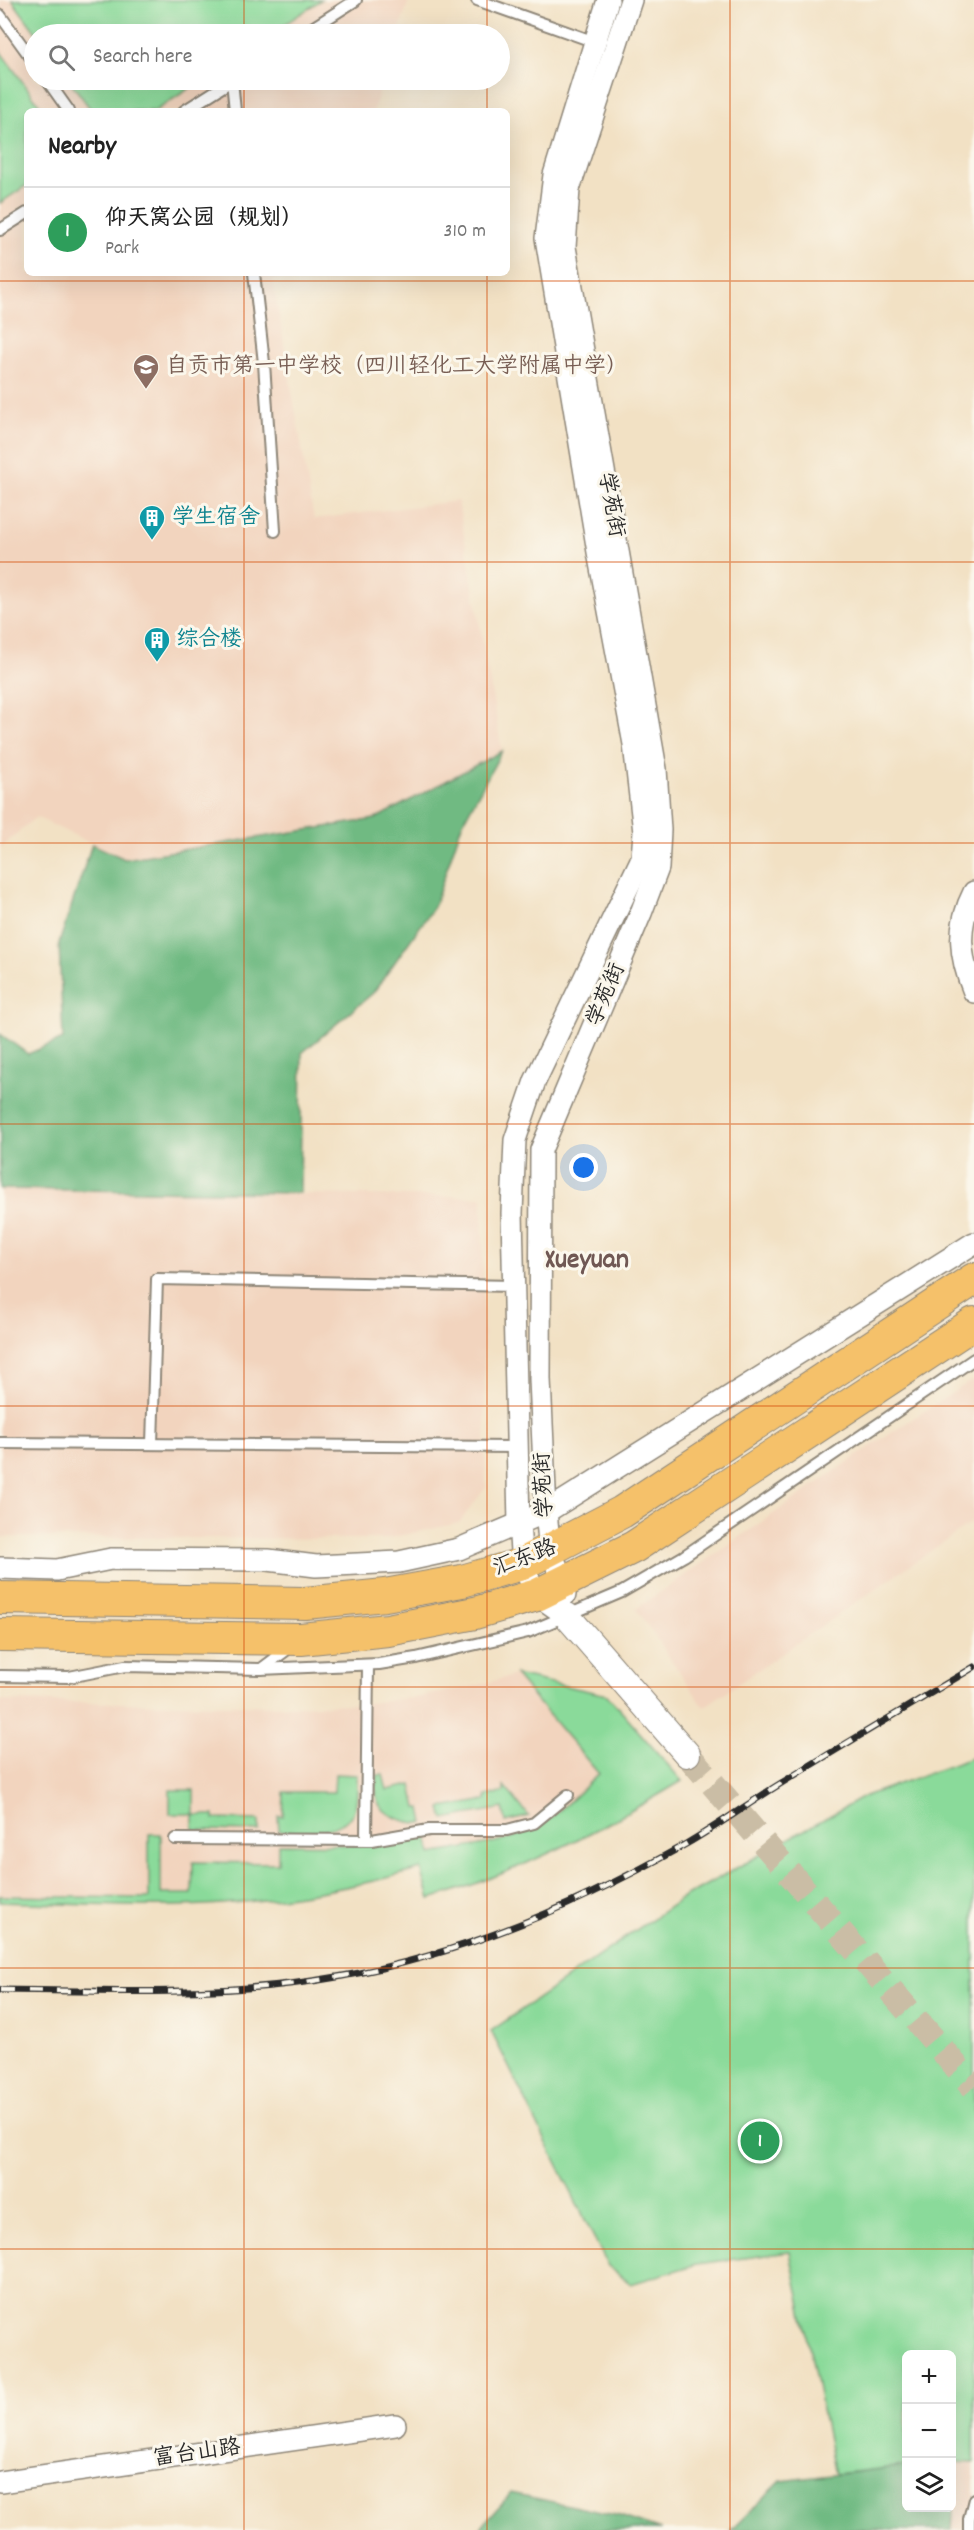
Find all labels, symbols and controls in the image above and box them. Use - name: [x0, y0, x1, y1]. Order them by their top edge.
- search box: [24, 24, 510, 90]
- icon: search: [45, 41, 78, 74]
- text: Search here: [93, 42, 192, 73]
- text: Nearby: [48, 129, 116, 166]
- text: 仰天窝公园（规划）: [105, 204, 303, 235]
- text: 1: [65, 218, 70, 246]
- text: 310 m: [444, 218, 486, 246]
- text: Park: [105, 235, 139, 263]
- school or university icon: 自贡市第一中学校（四川轻化工大学附属中学）: [131, 352, 161, 390]
- place label: 自贡市第一中学校（四川轻化工大学附属中学）: [166, 352, 628, 383]
- street label: 学苑街: [589, 470, 631, 540]
- building icon: 学生宿舍: [137, 503, 167, 541]
- place label: 学生宿舍: [172, 503, 260, 534]
- building icon: 综合楼: [142, 625, 172, 663]
- place label: 综合楼: [176, 625, 242, 656]
- street label: 学苑街: [580, 959, 634, 1031]
- your location: [569, 1153, 598, 1182]
- district label: Xueyuan: [545, 1242, 629, 1282]
- street label: 学苑街: [528, 1451, 562, 1519]
- street label: 汇东路: [489, 1533, 561, 1585]
- pin: 1: [740, 2118, 780, 2164]
- map controls: [902, 2350, 956, 2512]
- button: +: [902, 2350, 956, 2404]
- button: −: [902, 2404, 956, 2458]
- street label: 富台山路: [151, 2433, 243, 2475]
- button: layers: [902, 2458, 956, 2512]

